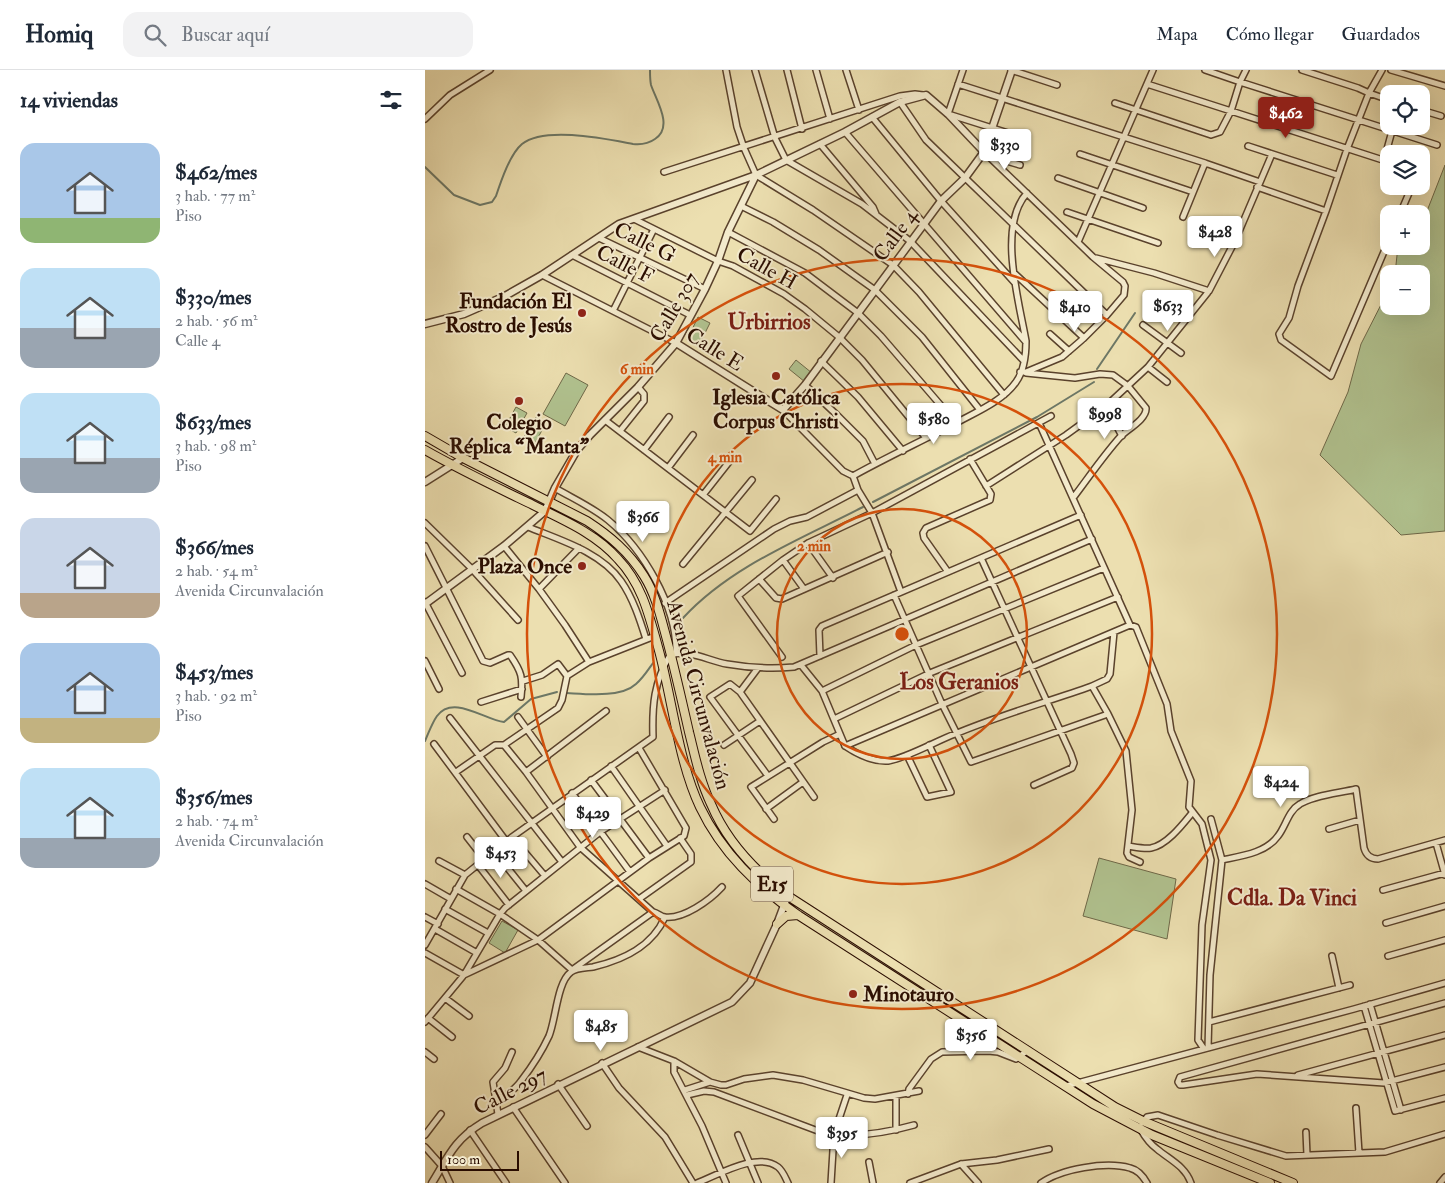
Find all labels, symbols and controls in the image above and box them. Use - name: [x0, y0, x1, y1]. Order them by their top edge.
- search box: [123, 12, 473, 57]
- text: Homiq: [25, 19, 93, 50]
- icon: search: [141, 21, 169, 49]
- text: Buscar aquí: [181, 23, 269, 47]
- text: Mapa: [1157, 23, 1198, 46]
- text: Cómo llegar: [1226, 23, 1314, 46]
- text: Guardados: [1342, 23, 1420, 46]
- map controls: [1380, 85, 1430, 315]
- button: locate: [1380, 85, 1430, 135]
- icon: filters: [377, 86, 405, 114]
- text: 14 viviendas: [20, 87, 118, 114]
- pin: $462: [1256, 97, 1316, 139]
- text: $462: [1269, 103, 1303, 123]
- pin: $330: [975, 128, 1035, 171]
- text: $330: [990, 135, 1020, 155]
- button: layers: [1380, 145, 1430, 195]
- text: $462/mes: [175, 159, 257, 186]
- icon: home: [60, 163, 120, 223]
- text: 3 hab. · 77 m²: [175, 186, 255, 206]
- street label: Calle 4: [867, 202, 925, 267]
- button: +: [1380, 205, 1430, 255]
- text: Piso: [175, 206, 202, 226]
- street label: Calle G: [609, 216, 680, 269]
- pin: $428: [1185, 216, 1245, 258]
- text: $428: [1198, 222, 1232, 242]
- street label: Calle F: [591, 239, 658, 290]
- street label: Calle H: [732, 241, 802, 296]
- button: −: [1380, 265, 1430, 315]
- street label: Calle 307: [644, 267, 705, 347]
- text: $330/mes: [175, 284, 251, 311]
- icon: home: [60, 288, 120, 348]
- place label: Fundación El Rostro de Jesús: [445, 288, 573, 339]
- pin: $410: [1045, 290, 1105, 333]
- pin: $633: [1138, 290, 1198, 332]
- text: $633: [1153, 296, 1183, 316]
- text: $410: [1059, 297, 1091, 317]
- marker: Fundación El Rostro de Jesús: [576, 307, 588, 319]
- district label: Urbirrios: [728, 308, 811, 336]
- text: 2 hab. · 56 m²: [175, 311, 258, 331]
- street label: Calle E: [681, 321, 749, 378]
- text: Calle 4: [175, 331, 220, 351]
- text: 6 min: [620, 360, 654, 379]
- marker: Iglesia Católica Corpus Christi: [770, 370, 782, 382]
- place label: Iglesia Católica Corpus Christi: [712, 384, 841, 435]
- marker: Colegio Réplica “Manta”: [513, 395, 525, 407]
- pin: $998: [1075, 398, 1135, 440]
- pin: $580: [904, 402, 964, 445]
- text: $998: [1089, 404, 1121, 424]
- text: $633/mes: [175, 409, 251, 436]
- place label: Colegio Réplica “Manta”: [449, 409, 590, 460]
- text: $580: [918, 409, 950, 429]
- icon: home: [60, 413, 120, 473]
- text: 3 hab. · 98 m²: [175, 436, 256, 456]
- text: 4 min: [707, 448, 743, 467]
- text: Piso: [175, 456, 202, 476]
- pin: $366: [613, 500, 673, 543]
- text: $366: [627, 507, 659, 527]
- text: $366/mes: [175, 534, 254, 561]
- text: 2 min: [797, 537, 831, 556]
- icon: home: [60, 538, 120, 598]
- place label: Plaza Once: [477, 553, 572, 580]
- marker: Plaza Once: [576, 560, 588, 572]
- text: 2 hab. · 54 m²: [175, 561, 258, 581]
- text: Avenida Circunvalación: [175, 581, 324, 601]
- street label: Avenida Circunvalación: [660, 596, 737, 793]
- centre of rings: [893, 625, 911, 643]
- text: $453/mes: [175, 659, 253, 686]
- icon: home: [60, 663, 120, 723]
- district label: Los Geranios: [900, 668, 1019, 696]
- text: 3 hab. · 92 m²: [175, 686, 257, 706]
- text: Piso: [175, 706, 202, 726]
- pin: $424: [1251, 766, 1311, 808]
- text: $424: [1264, 772, 1298, 792]
- text: $356/mes: [175, 784, 252, 811]
- icon: home: [60, 788, 120, 848]
- pin: $429: [563, 796, 623, 839]
- text: $429: [576, 803, 610, 823]
- text: 2 hab. · 74 m²: [175, 811, 258, 831]
- text: Avenida Circunvalación: [175, 831, 324, 851]
- pin: $453: [471, 836, 531, 879]
- text: $453: [486, 843, 516, 863]
- road number: E15: [751, 866, 793, 902]
- district label: Cdla. Da Vinci: [1227, 884, 1357, 912]
- place label: Minotauro: [862, 981, 954, 1008]
- marker: Minotauro: [847, 988, 859, 1000]
- pin: $485: [571, 1010, 631, 1052]
- text: $485: [585, 1016, 617, 1036]
- pin: $356: [941, 1018, 1001, 1061]
- text: $356: [956, 1025, 986, 1045]
- street label: Calle 297: [469, 1061, 552, 1121]
- pin: $395: [812, 1116, 872, 1159]
- text: $395: [827, 1123, 857, 1143]
- scale bar: [440, 1148, 519, 1171]
- text: 100 m: [447, 1151, 480, 1168]

